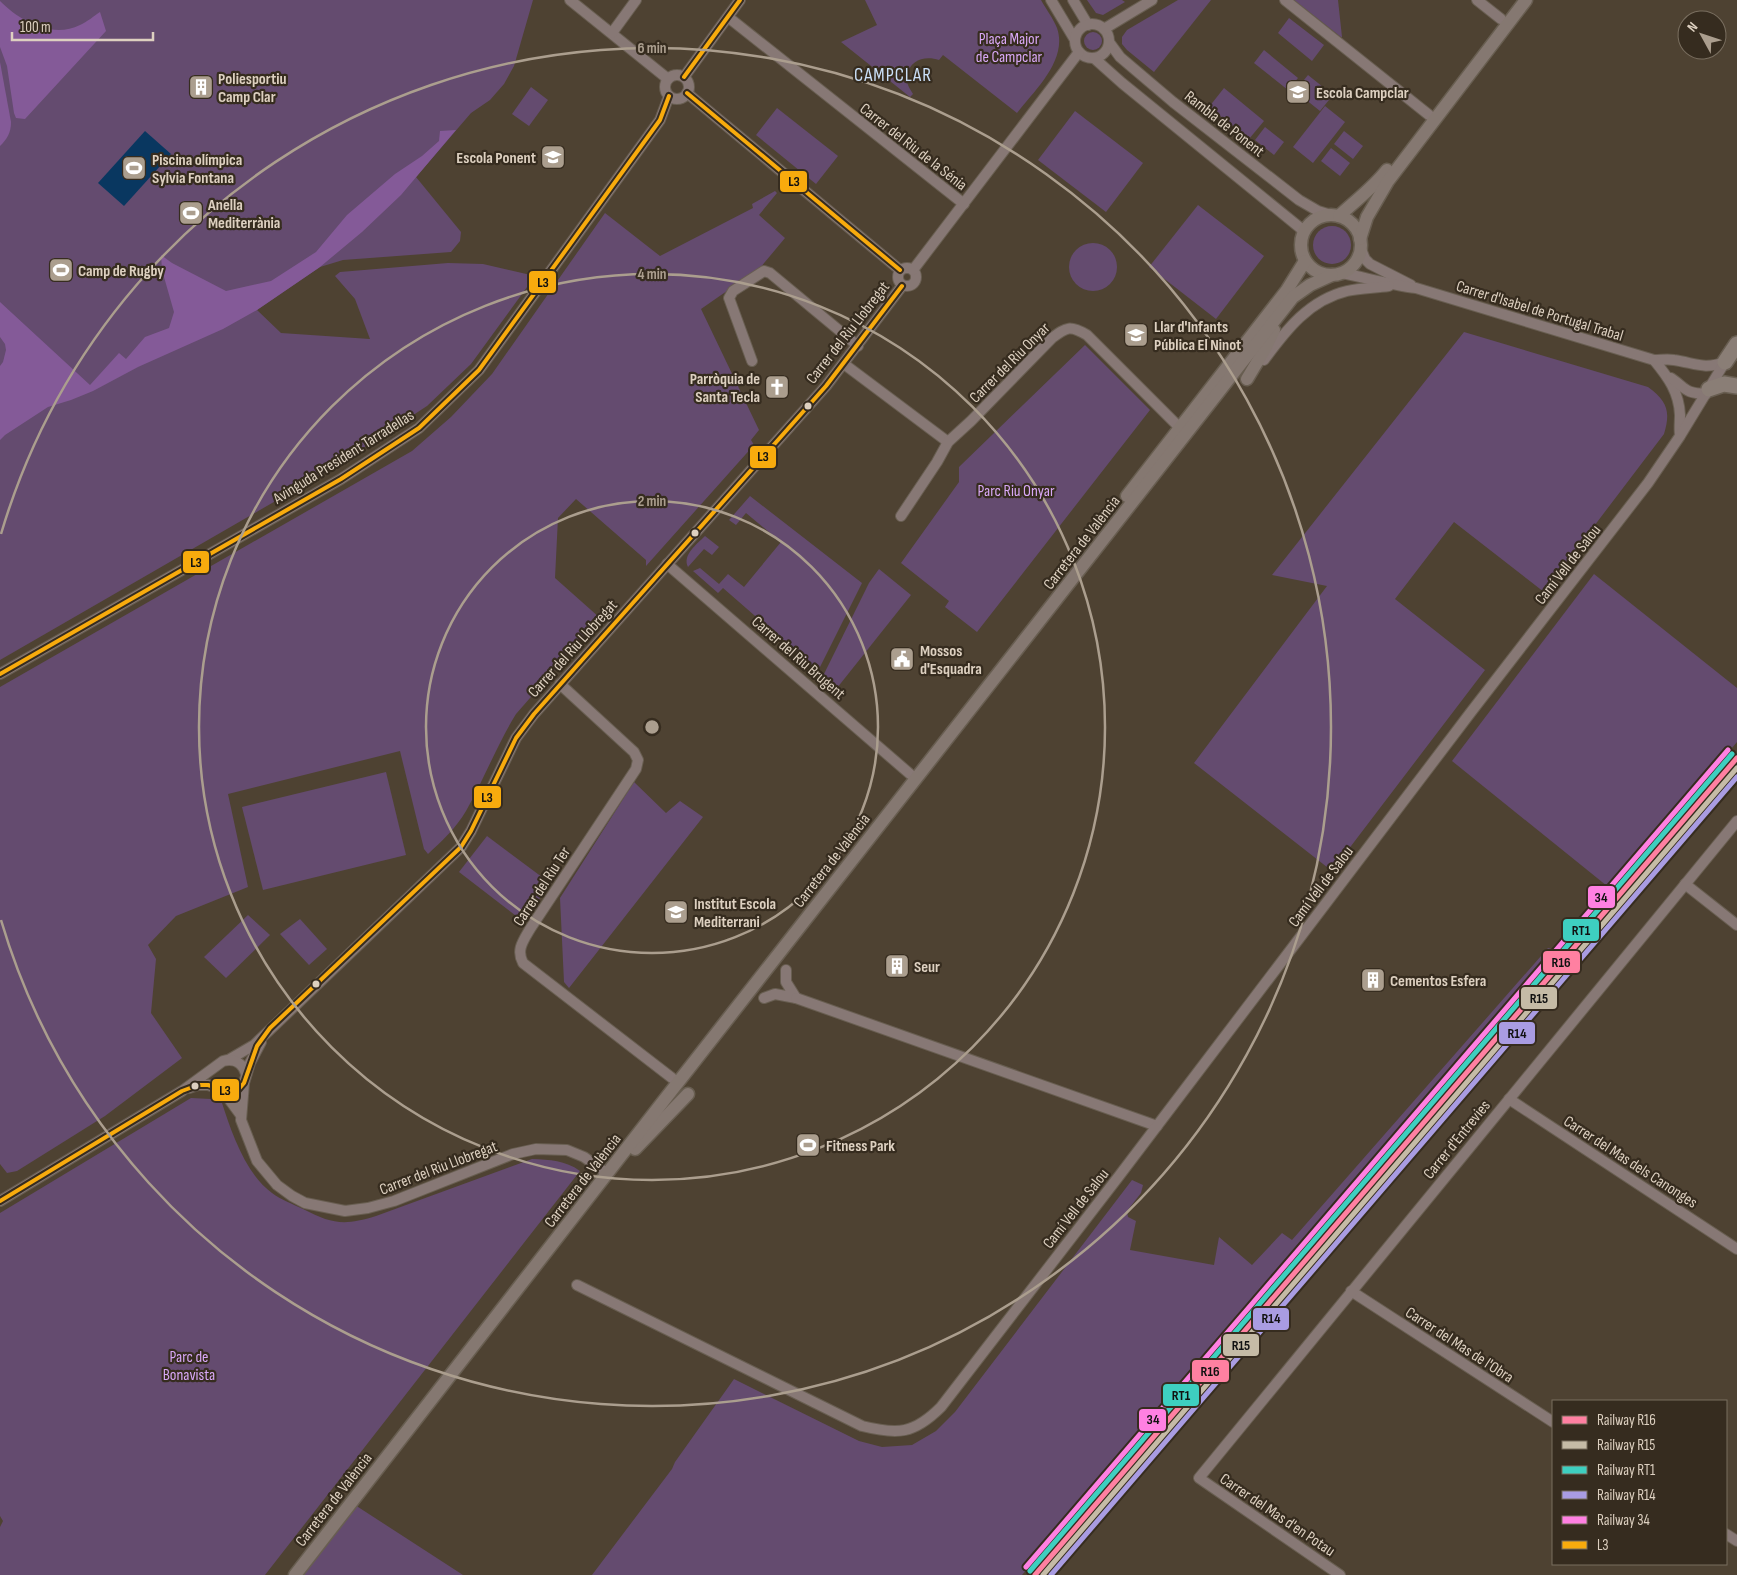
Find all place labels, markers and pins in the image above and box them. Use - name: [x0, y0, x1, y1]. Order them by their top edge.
- place label: Poliesportiu Camp Clar: [218, 70, 287, 107]
- building icon: Poliesportiu Camp Clar: [188, 74, 214, 100]
- school or university icon: Escola Campclar: [1285, 79, 1311, 105]
- place label: Escola Campclar: [1316, 84, 1409, 103]
- school or university icon: Escola Ponent: [540, 144, 566, 170]
- place label: Escola Ponent: [456, 149, 536, 168]
- place label: Piscina olímpica Sylvia Fontana: [152, 151, 242, 188]
- sports icon: Piscina olímpica Sylvia Fontana: [121, 155, 147, 181]
- place label: Anella Mediterrània: [207, 196, 280, 233]
- sports icon: Anella Mediterrània: [178, 200, 204, 226]
- sports icon: Camp de Rugby: [48, 257, 74, 283]
- place label: Camp de Rugby: [78, 262, 164, 281]
- place label: Llar d'Infants Pública El Ninot: [1154, 318, 1241, 355]
- school or university icon: Llar d'Infants Pública El Ninot: [1123, 322, 1149, 348]
- place label: Parròquia de Santa Tecla: [690, 370, 760, 407]
- church icon: Parròquia de Santa Tecla: [764, 374, 790, 400]
- unlabelled marker: [803, 401, 813, 411]
- unlabelled marker: [690, 528, 700, 538]
- place label: Mossos d'Esquadra: [920, 642, 982, 679]
- public building icon: Mossos d'Esquadra: [889, 646, 915, 672]
- centre of rings: [643, 718, 661, 736]
- place label: Institut Escola Mediterrani: [694, 895, 776, 932]
- school or university icon: Institut Escola Mediterrani: [663, 899, 689, 925]
- building icon: Seur: [884, 953, 910, 979]
- place label: Seur: [914, 958, 940, 977]
- building icon: Cementos Esfera: [1360, 967, 1386, 993]
- place label: Cementos Esfera: [1390, 972, 1486, 991]
- unlabelled marker: [311, 979, 321, 989]
- unlabelled marker: [190, 1081, 200, 1091]
- sports icon: Fitness Park: [795, 1132, 821, 1158]
- place label: Fitness Park: [826, 1137, 895, 1156]

